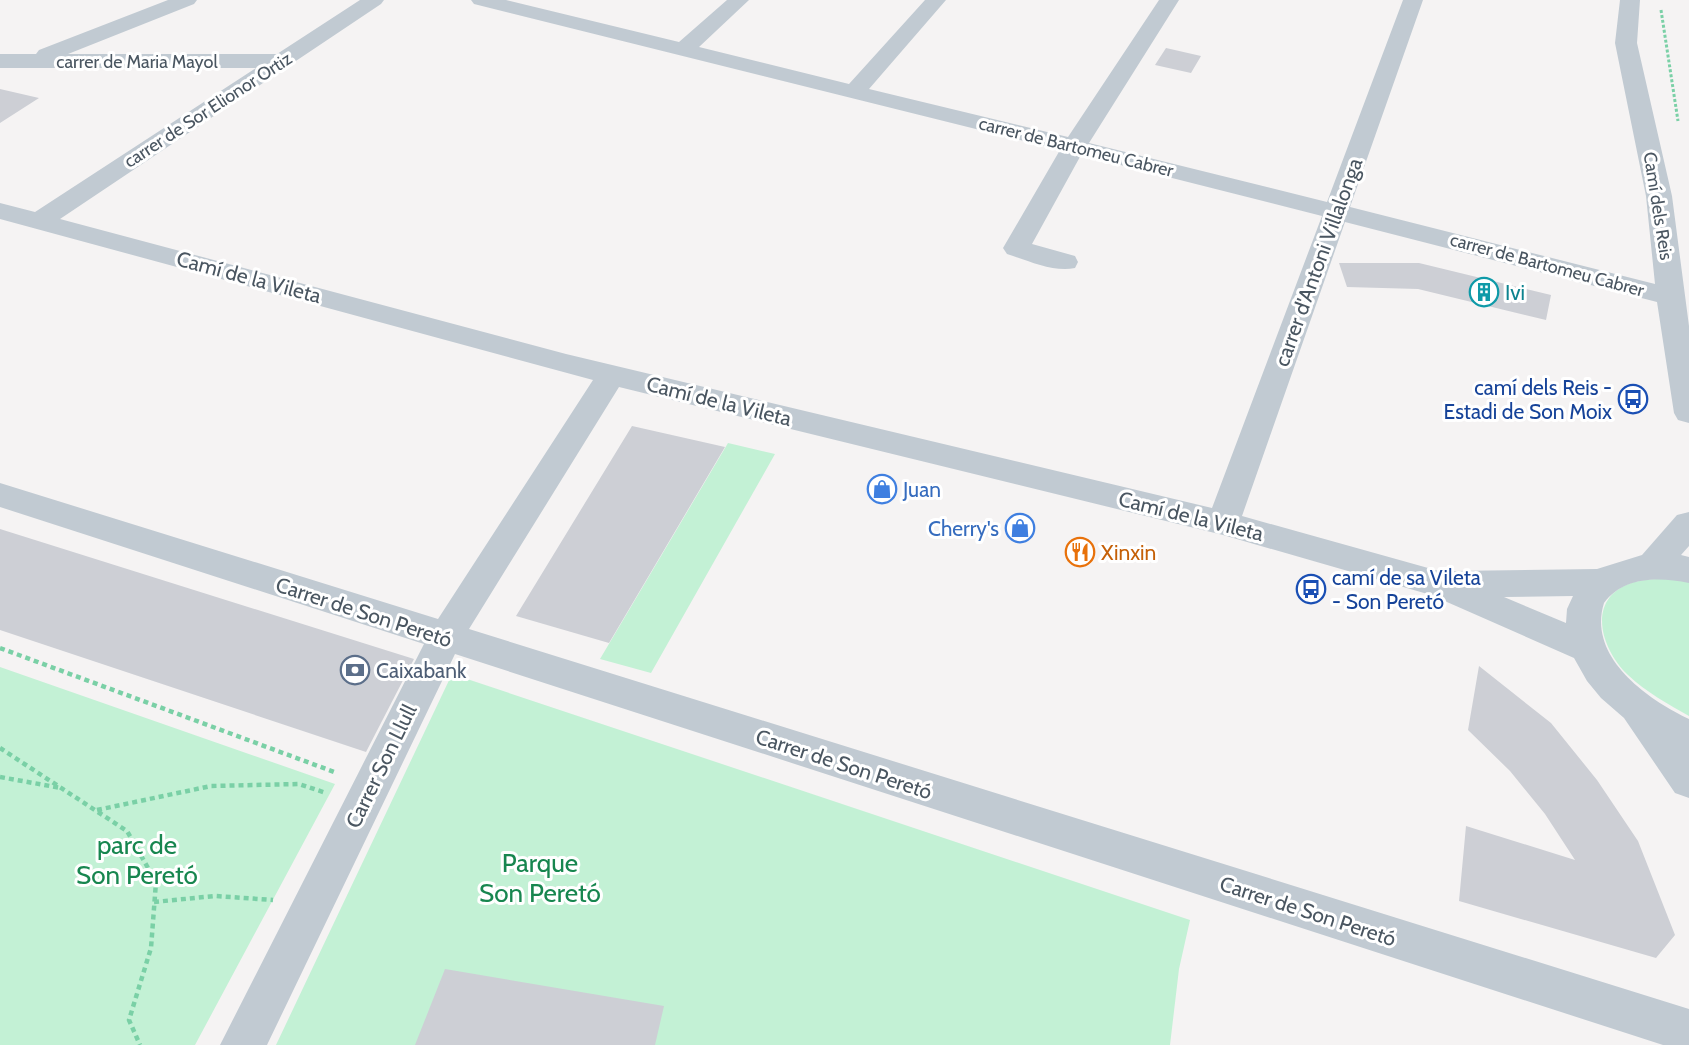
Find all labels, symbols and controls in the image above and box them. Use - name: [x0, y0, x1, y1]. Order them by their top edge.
- street label: carrer de Sor Elionor Ortiz: [120, 47, 297, 173]
- street label: carrer de Maria Mayol: [56, 51, 218, 73]
- street label: carrer de Bartomeu Cabrer: [976, 112, 1176, 182]
- street label: Camí dels Reis: [1639, 150, 1677, 262]
- street label: carrer d'Antoni Villalonga: [1269, 154, 1367, 370]
- street label: carrer de Bartomeu Cabrer: [1448, 229, 1647, 302]
- street label: Camí de la Vileta: [174, 246, 324, 308]
- building icon: Ivi: [1468, 276, 1500, 308]
- place label: Ivi: [1505, 280, 1525, 305]
- street label: Camí de la Vileta: [644, 371, 794, 431]
- place label: camí dels Reis - Estadi de Son Moix: [1444, 375, 1612, 424]
- bus stop icon: camí dels Reis - Estadi de Son Moix: [1617, 383, 1649, 415]
- shop icon: Juan: [866, 473, 898, 505]
- place label: Juan: [902, 477, 941, 502]
- street label: Camí de la Vileta: [1116, 486, 1266, 546]
- shop icon: Cherry's: [1004, 512, 1036, 544]
- place label: Cherry's: [928, 516, 999, 541]
- restaurant icon: Xinxin: [1064, 536, 1096, 568]
- place label: Xinxin: [1101, 540, 1156, 565]
- place label: camí de sa Vileta - Son Peretó: [1332, 565, 1481, 614]
- street label: Carrer de Son Peretó: [273, 572, 455, 652]
- bus stop icon: camí de sa Vileta - Son Peretó: [1295, 573, 1327, 605]
- bank icon: Caixabank: [339, 654, 371, 686]
- place label: Caixabank: [376, 658, 467, 683]
- street label: Carrer Son Llull: [340, 700, 422, 832]
- street label: Carrer de Son Peretó: [753, 724, 935, 804]
- park label: parc de Son Peretó: [76, 829, 198, 891]
- park label: Parque Son Peretó: [479, 847, 601, 909]
- street label: Carrer de Son Peretó: [1217, 871, 1399, 951]

